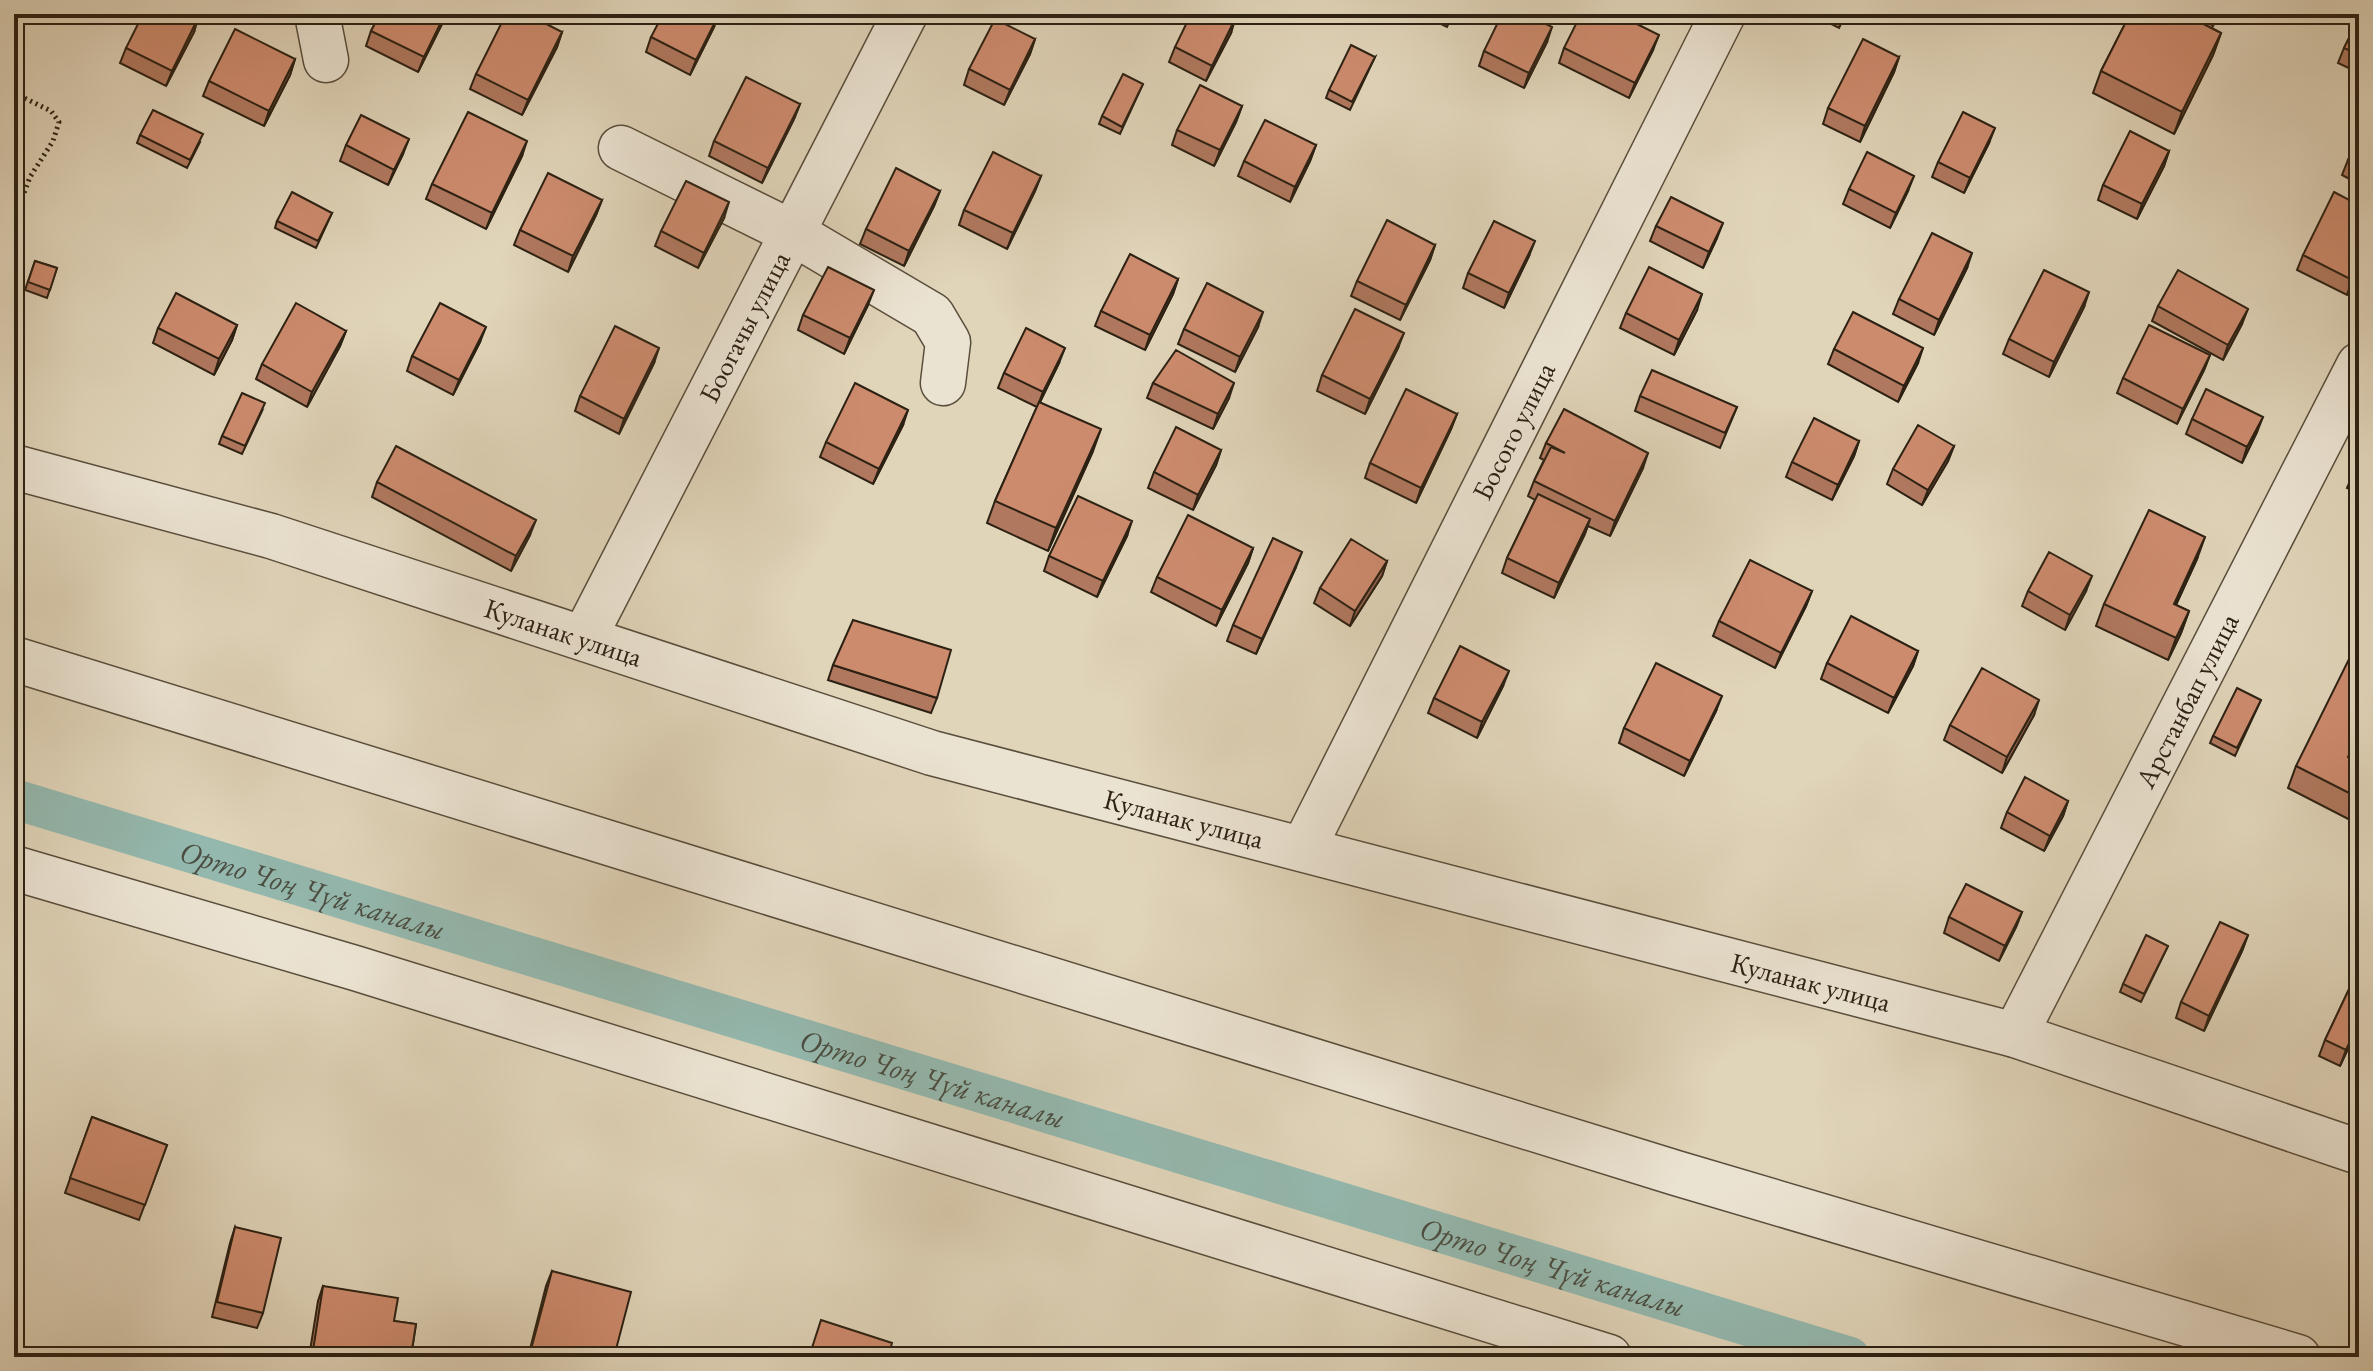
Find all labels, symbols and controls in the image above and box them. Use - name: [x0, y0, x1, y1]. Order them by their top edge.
- street label: Боогачы улица: [690, 244, 798, 409]
- street label: Босого улица: [1464, 355, 1563, 506]
- street label: Куланак улица: [480, 589, 648, 675]
- street label: Арстанбап улица: [2127, 606, 2247, 795]
- street label: Куланак улица: [1100, 781, 1268, 857]
- water label: Орто Чоң Чүй каналы: [175, 831, 450, 948]
- street label: Куланак улица: [1727, 944, 1895, 1020]
- water label: Орто Чоң Чүй каналы: [795, 1020, 1070, 1137]
- water label: Орто Чоң Чүй каналы: [1415, 1208, 1690, 1325]

